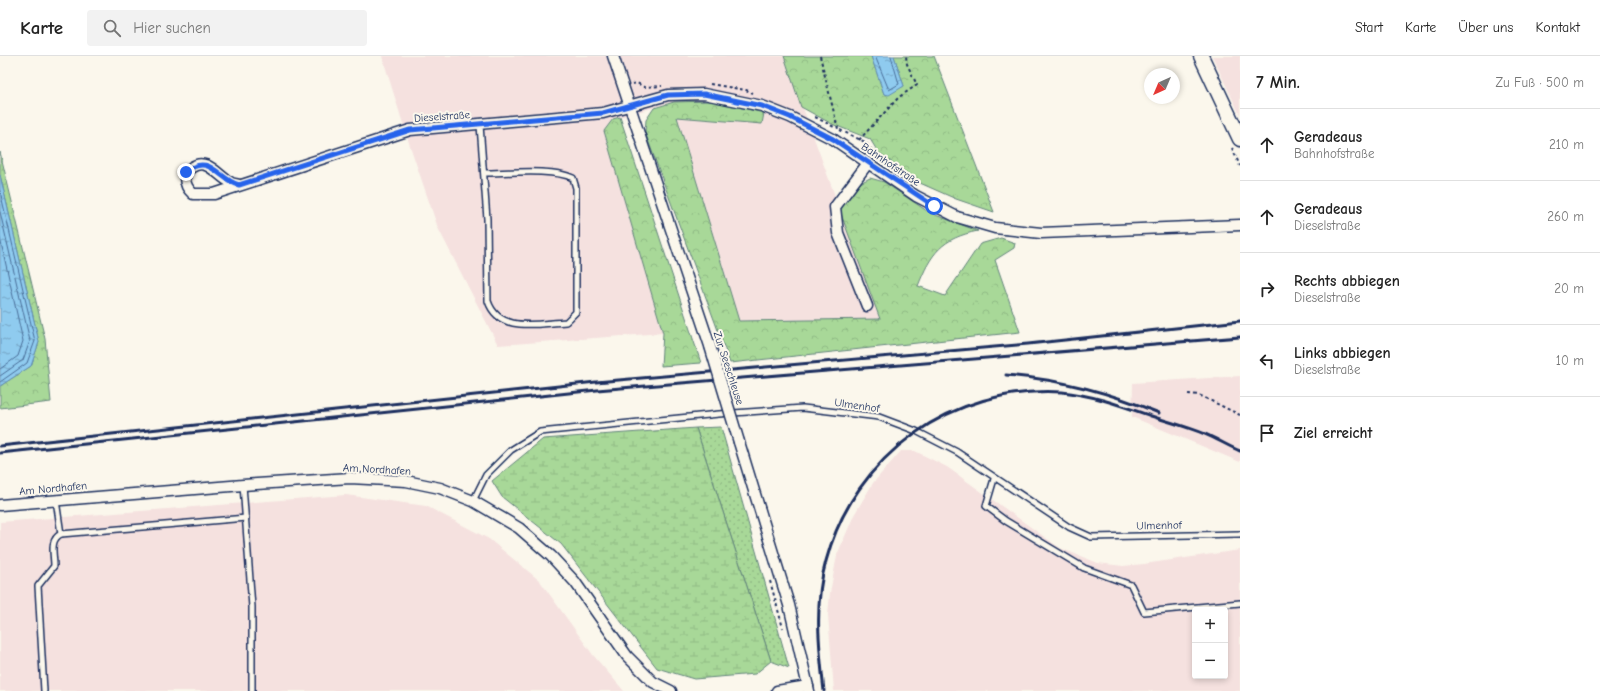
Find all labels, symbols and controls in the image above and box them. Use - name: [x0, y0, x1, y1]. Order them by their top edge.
- search box: [87, 10, 367, 46]
- text: Karte: [20, 17, 63, 39]
- icon: search: [101, 17, 123, 39]
- text: Hier suchen: [133, 19, 211, 37]
- text: Start: [1355, 19, 1383, 36]
- text: Karte: [1405, 19, 1436, 36]
- text: Über uns: [1458, 19, 1513, 36]
- text: Kontakt: [1535, 19, 1580, 36]
- north arrow: [1144, 68, 1180, 104]
- text: 7 Min.: [1256, 73, 1300, 92]
- text: Zu Fuß · 500 m: [1496, 75, 1584, 90]
- street label: Dieselstraße: [414, 108, 471, 125]
- text: Geradeaus: [1294, 128, 1362, 146]
- icon: ahead: [1256, 134, 1278, 156]
- text: 210 m: [1549, 137, 1584, 152]
- street label: Bahnhofstraße: [859, 140, 923, 189]
- text: Bahnhofstraße: [1294, 146, 1374, 161]
- route end: [177, 163, 195, 181]
- route start: [925, 197, 943, 215]
- text: Geradeaus: [1294, 200, 1362, 218]
- icon: ahead: [1256, 206, 1278, 228]
- text: 260 m: [1547, 209, 1584, 224]
- text: Dieselstraße: [1294, 218, 1360, 233]
- text: Rechts abbiegen: [1294, 272, 1400, 290]
- icon: right: [1256, 278, 1278, 300]
- text: 20 m: [1554, 281, 1584, 296]
- text: Dieselstraße: [1294, 290, 1360, 305]
- street label: Zur Seeschleuse: [711, 330, 747, 407]
- text: Links abbiegen: [1294, 344, 1391, 362]
- icon: left: [1256, 350, 1278, 372]
- text: 10 m: [1556, 353, 1584, 368]
- text: Dieselstraße: [1294, 362, 1360, 377]
- street label: Ulmenhof: [834, 396, 881, 415]
- icon: arrive: [1256, 422, 1278, 444]
- text: Ziel erreicht: [1294, 424, 1372, 442]
- street label: Am Nordhafen: [343, 461, 411, 478]
- street label: Am Nordhafen: [19, 479, 88, 498]
- street label: Ulmenhof: [1136, 519, 1183, 532]
- map controls: [1192, 607, 1228, 679]
- button: +: [1192, 607, 1228, 643]
- button: −: [1192, 643, 1228, 679]

